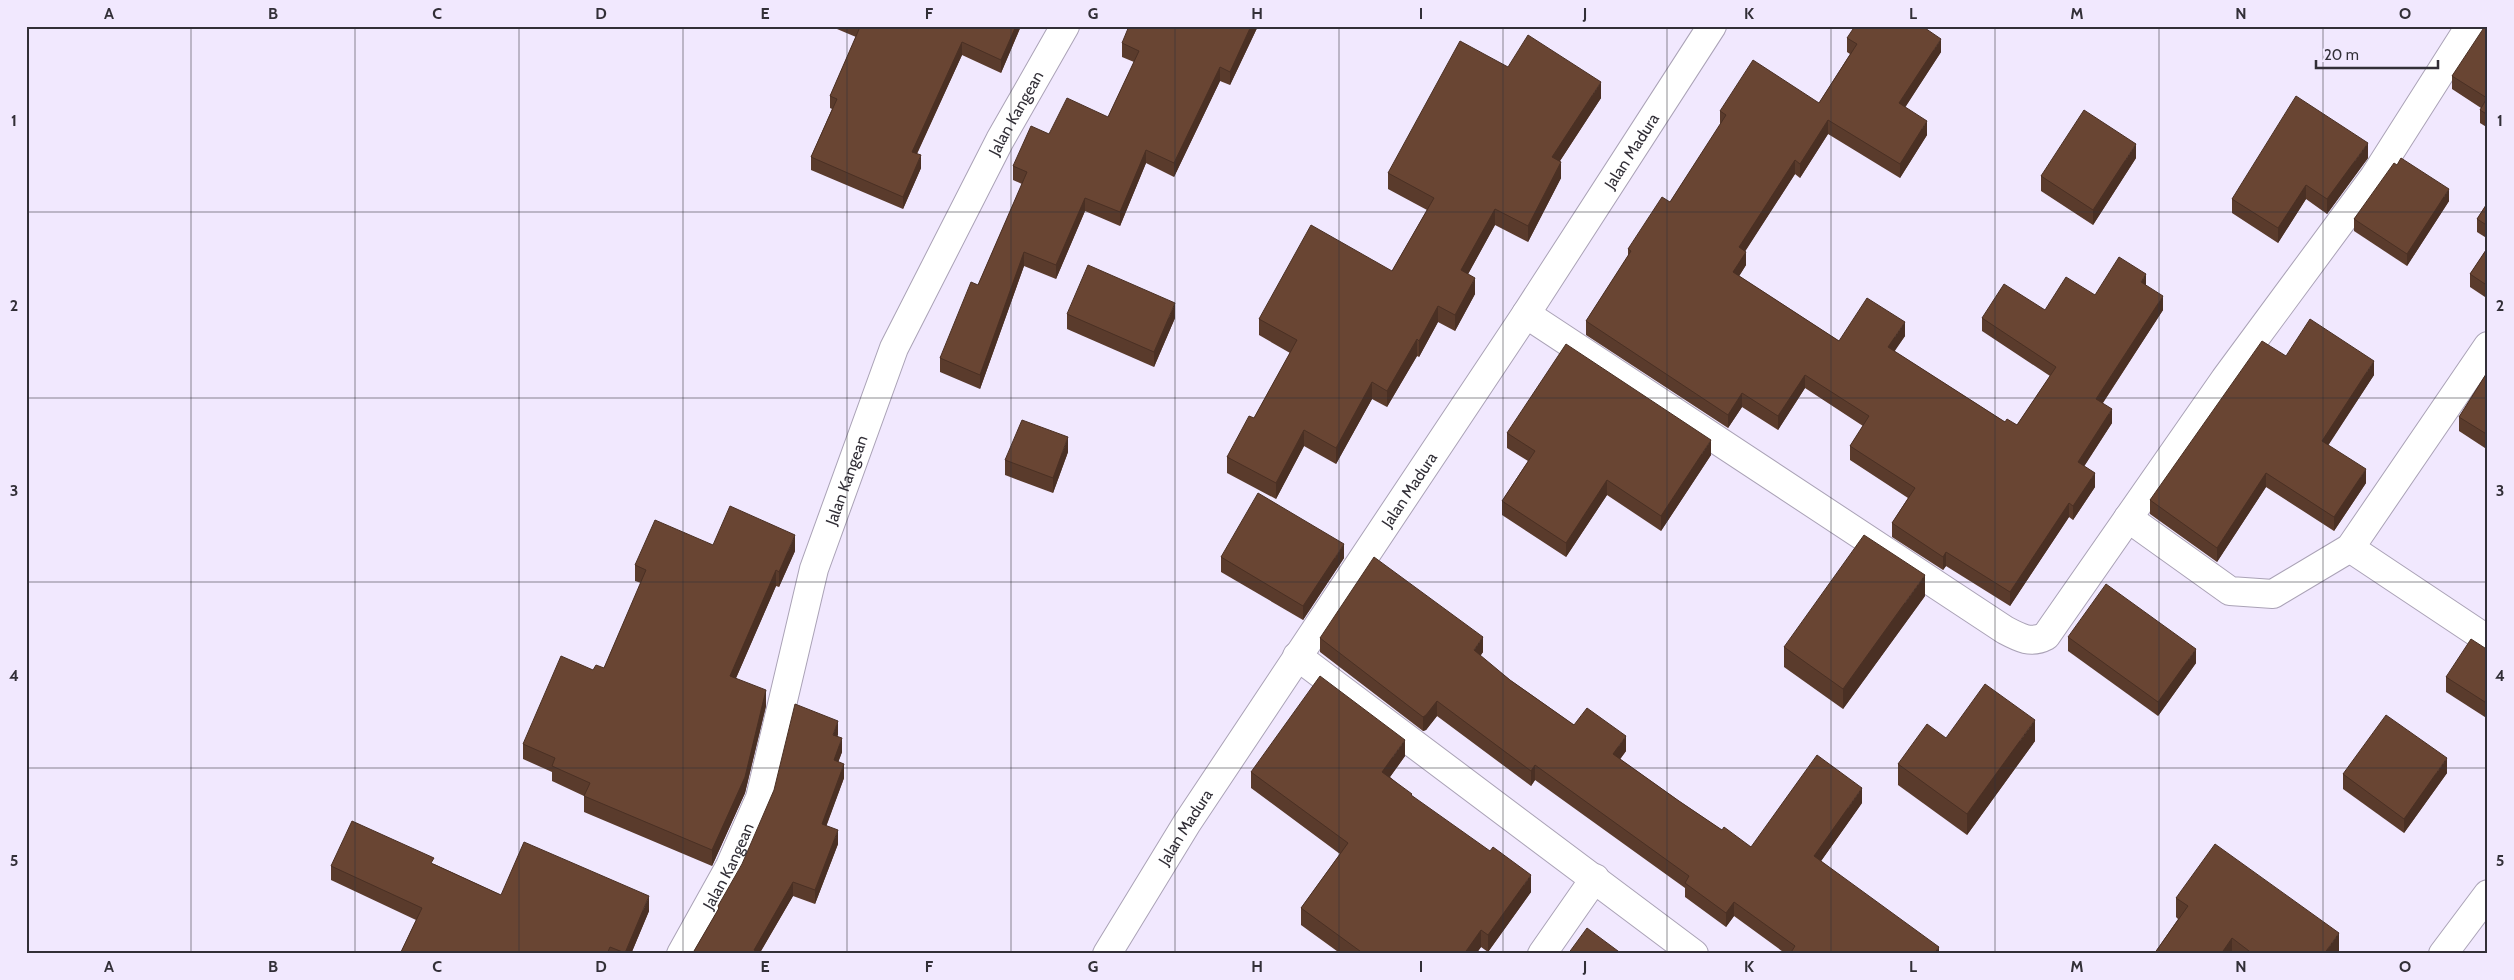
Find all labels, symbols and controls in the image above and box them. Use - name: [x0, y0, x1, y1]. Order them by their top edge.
- text: A: [104, 4, 114, 23]
- text: B: [268, 4, 278, 23]
- text: C: [432, 4, 442, 23]
- text: D: [595, 4, 607, 23]
- text: E: [760, 4, 770, 23]
- text: F: [925, 4, 934, 23]
- text: G: [1088, 4, 1098, 23]
- text: H: [1251, 4, 1263, 23]
- text: I: [1419, 4, 1423, 23]
- text: J: [1582, 4, 1587, 23]
- text: K: [1744, 4, 1754, 23]
- text: L: [1909, 4, 1917, 23]
- text: M: [2070, 4, 2084, 23]
- text: N: [2235, 4, 2247, 23]
- text: O: [2399, 4, 2411, 23]
- scale bar: [2316, 38, 2439, 70]
- text: 20 m: [2324, 46, 2359, 64]
- street label: Jalan Kangean: [984, 67, 1047, 159]
- street label: Jalan Madura: [1599, 109, 1663, 193]
- text: 1: [11, 111, 17, 130]
- text: 1: [2497, 111, 2503, 130]
- text: 2: [10, 296, 18, 315]
- text: 2: [2496, 296, 2504, 315]
- street label: Jalan Kangean: [821, 432, 871, 528]
- street label: Jalan Madura: [1377, 448, 1441, 532]
- text: 3: [10, 481, 18, 500]
- text: 3: [2496, 481, 2504, 500]
- text: 4: [9, 666, 19, 685]
- text: 4: [2495, 666, 2505, 685]
- street label: Jalan Madura: [1154, 785, 1216, 869]
- street label: Jalan Kangean: [698, 820, 757, 913]
- text: 5: [10, 851, 18, 870]
- text: 5: [2496, 851, 2504, 870]
- text: A: [104, 957, 114, 976]
- text: B: [268, 957, 278, 976]
- text: C: [432, 957, 442, 976]
- text: D: [595, 957, 607, 976]
- text: E: [760, 957, 770, 976]
- text: F: [925, 957, 934, 976]
- text: G: [1088, 957, 1098, 976]
- text: H: [1251, 957, 1263, 976]
- text: I: [1419, 957, 1423, 976]
- text: J: [1582, 957, 1587, 976]
- text: K: [1744, 957, 1754, 976]
- text: L: [1909, 957, 1917, 976]
- text: M: [2070, 957, 2084, 976]
- text: N: [2235, 957, 2247, 976]
- text: O: [2399, 957, 2411, 976]

